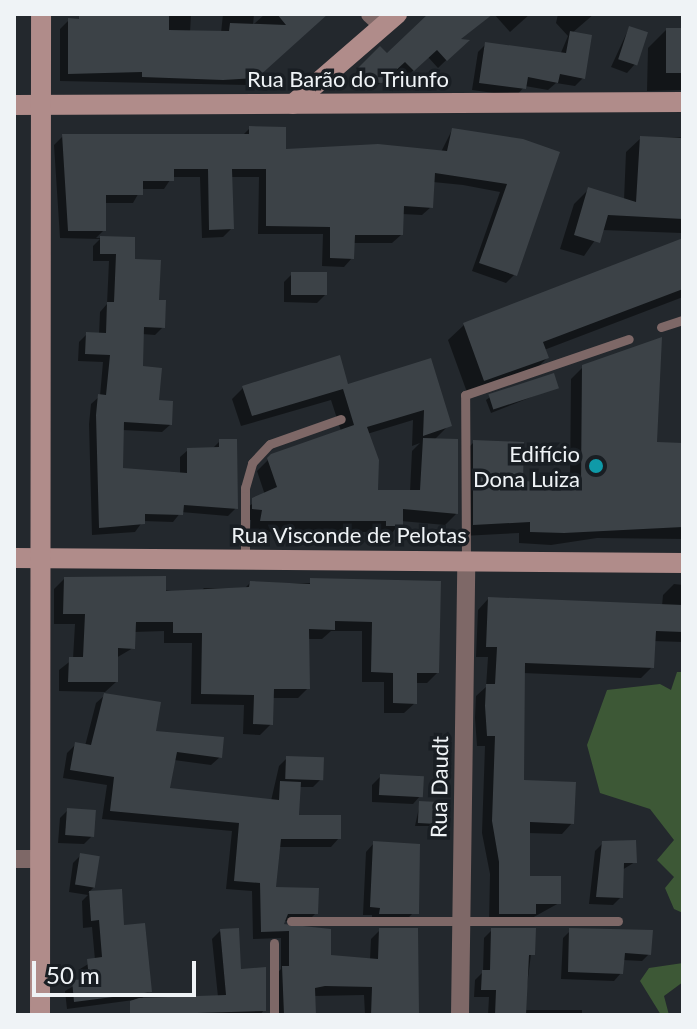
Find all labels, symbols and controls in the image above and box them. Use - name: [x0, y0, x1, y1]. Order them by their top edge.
- street label: Rua Barão do Triunfo: [247, 66, 449, 92]
- place label: Edifício Dona Luiza: [473, 440, 580, 492]
- marker: Edifício Dona Luiza: [587, 457, 605, 475]
- street label: Rua Visconde de Pelotas: [231, 522, 467, 548]
- street label: Rua Daudt: [425, 736, 453, 838]
- scale bar: [36, 945, 200, 995]
- text: 50 m: [46, 960, 100, 989]

